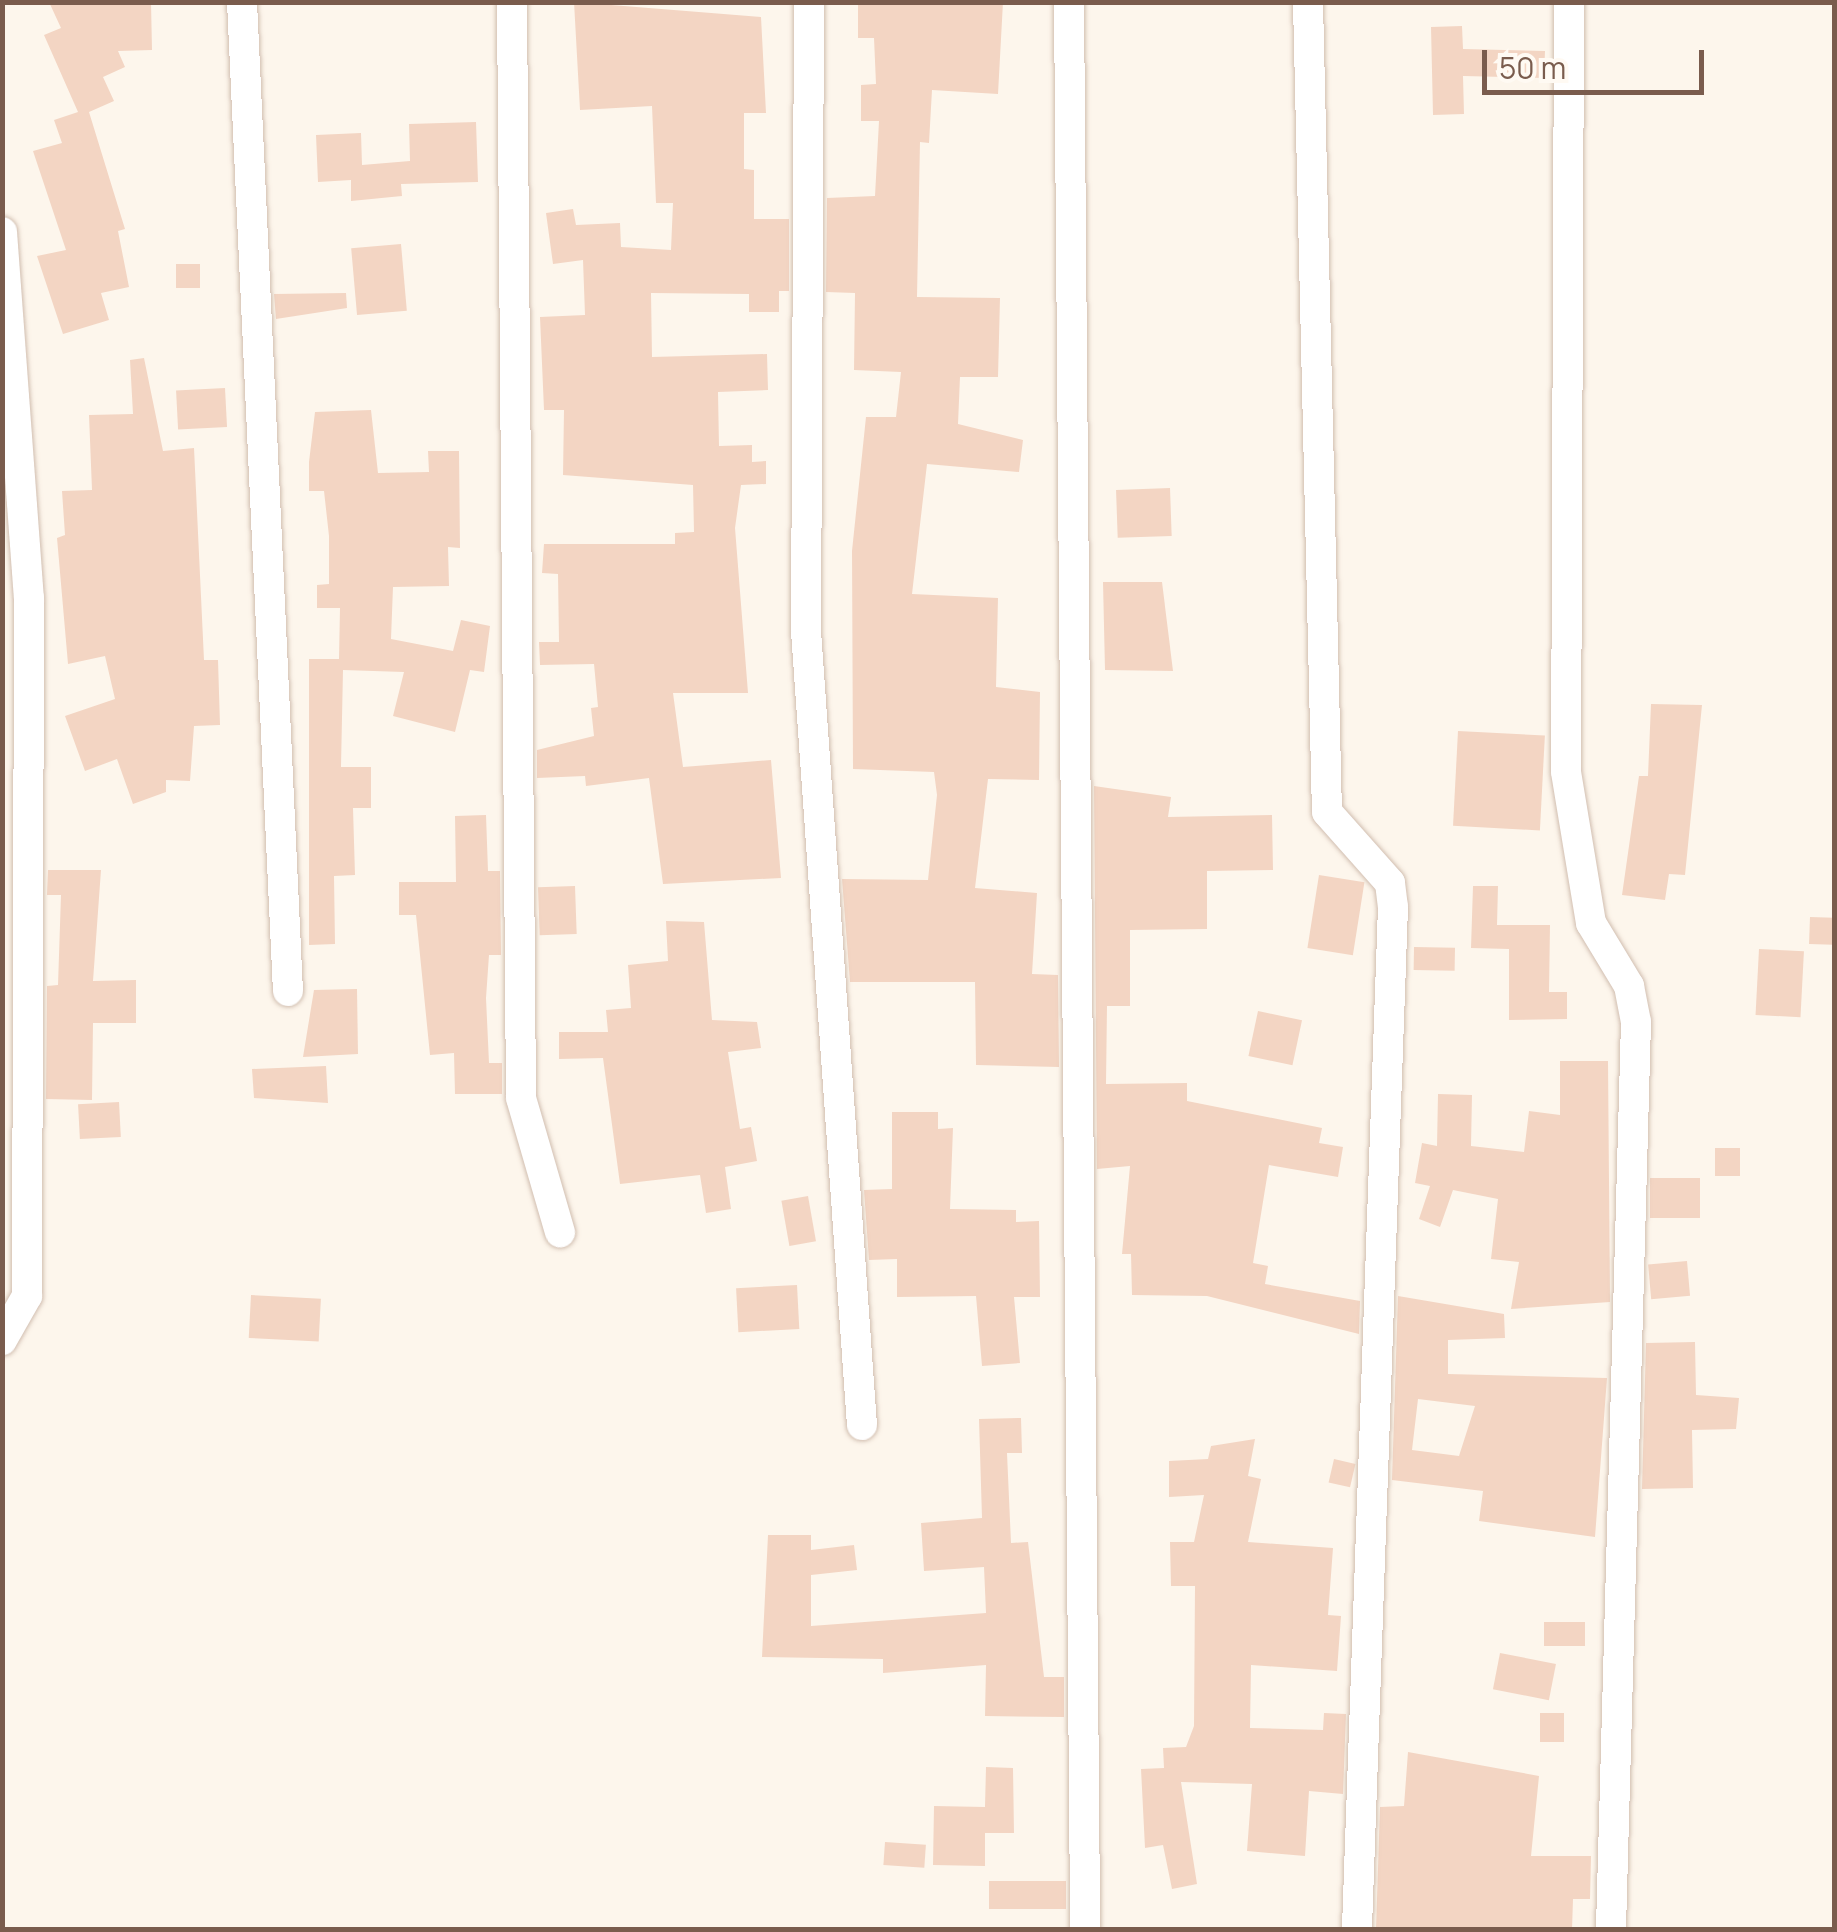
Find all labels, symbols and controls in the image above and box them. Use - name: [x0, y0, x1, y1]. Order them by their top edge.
- scale bar: [1487, 30, 1710, 92]
- text: 50 m: [1499, 47, 1566, 88]

